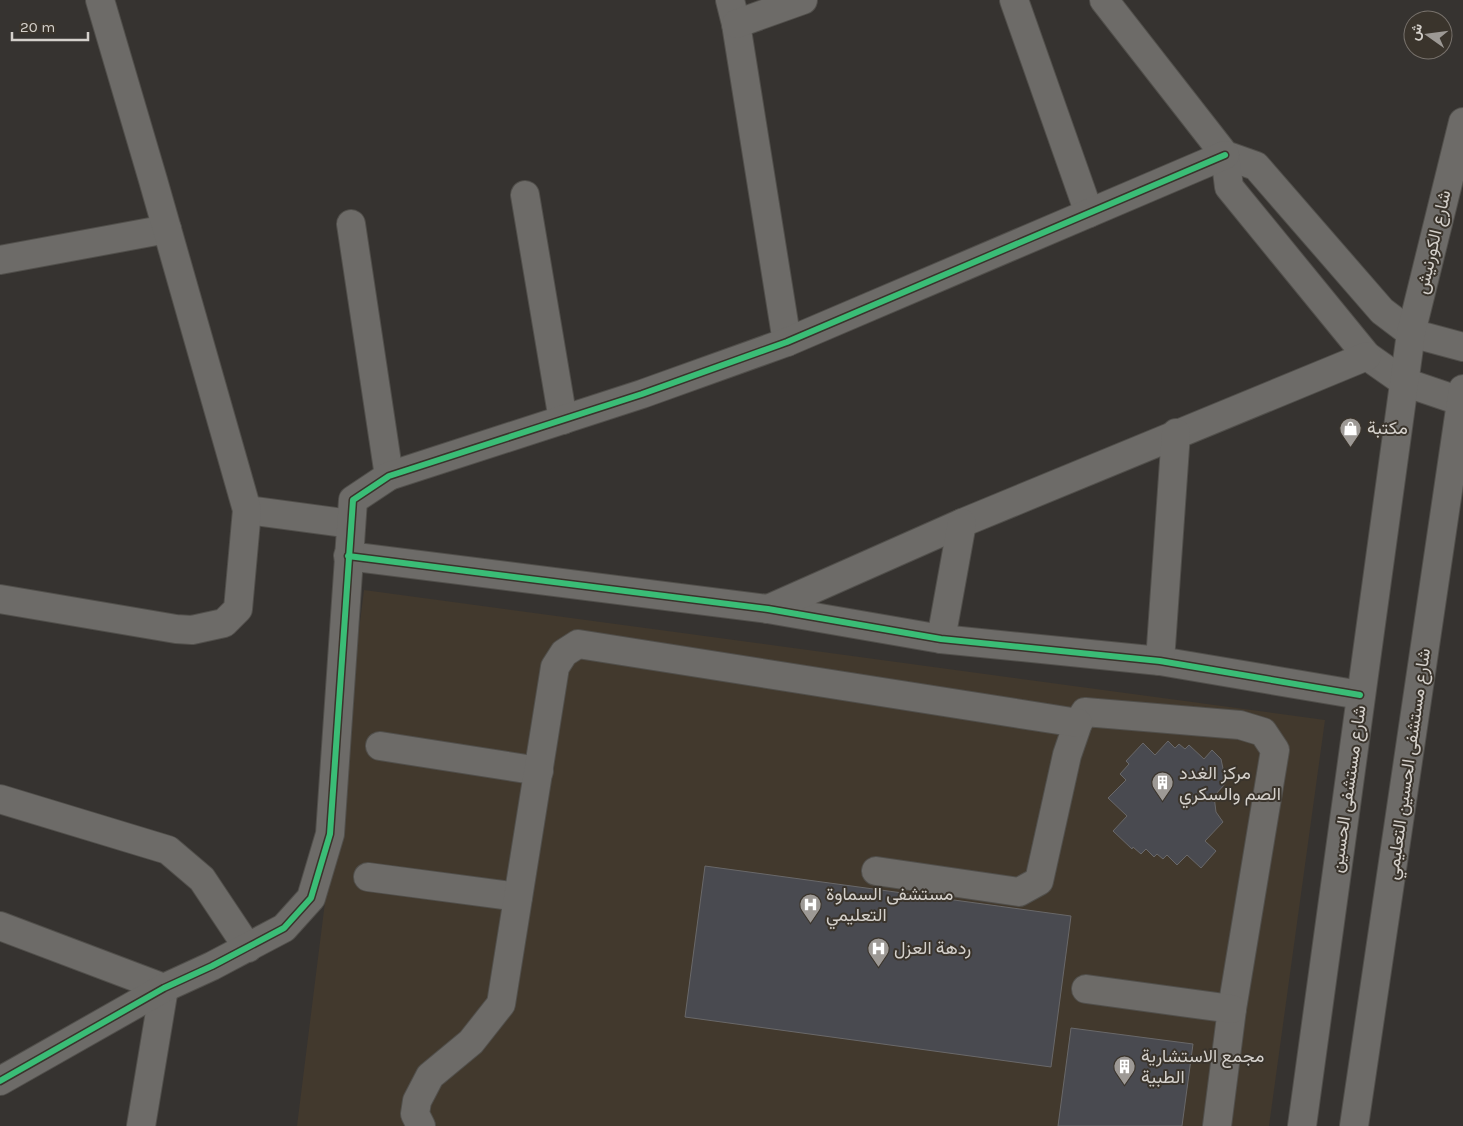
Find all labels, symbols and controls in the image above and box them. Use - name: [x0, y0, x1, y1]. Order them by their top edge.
- scale bar: [12, 10, 89, 42]
- north arrow: [1403, 10, 1453, 60]
- text: 20 m: [20, 18, 55, 36]
- text: ش: [1406, 22, 1426, 42]
- street label: شارع الكورنيش: [1410, 188, 1457, 296]
- shop icon: مكتبة: [1339, 416, 1363, 447]
- place label: مكتبة: [1367, 417, 1408, 439]
- street label: شارع مستشفى الحسين التعليمي: [1381, 647, 1439, 882]
- street label: شارع مستشفى الحسين: [1325, 704, 1372, 874]
- place label: مركز الغدد الصم والسكري: [1179, 762, 1281, 809]
- building icon: مركز الغدد الصم والسكري: [1151, 771, 1175, 802]
- place label: مستشفى السماوة التعليمي: [826, 883, 953, 930]
- hospital icon: مستشفى السماوة التعليمي: [798, 892, 822, 923]
- hospital icon: ردهة العزل: [866, 936, 890, 967]
- place label: ردهة العزل: [894, 937, 971, 959]
- place label: مجمع الاستشارية الطبية: [1141, 1045, 1264, 1088]
- building icon: مجمع الاستشارية الطبية: [1113, 1054, 1137, 1085]

